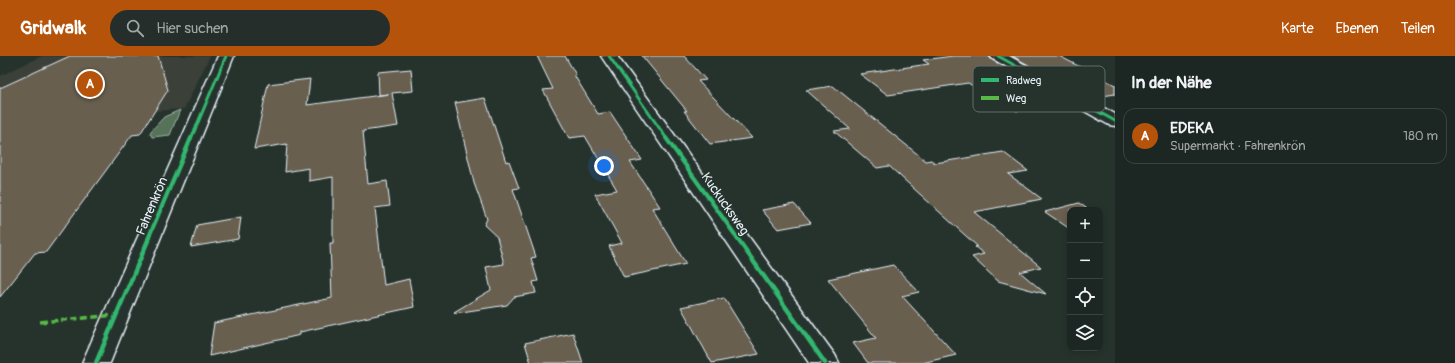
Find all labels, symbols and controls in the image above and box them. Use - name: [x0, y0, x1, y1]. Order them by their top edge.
- search box: [110, 10, 390, 46]
- text: Gridwalk: [20, 16, 86, 40]
- icon: search: [124, 17, 146, 39]
- text: Hier suchen: [156, 19, 229, 38]
- text: Karte: [1281, 20, 1314, 37]
- text: Ebenen: [1336, 20, 1379, 37]
- text: Teilen: [1401, 20, 1435, 37]
- legend: [973, 66, 1105, 112]
- pin: A: [77, 69, 103, 99]
- text: In der Nähe: [1131, 72, 1212, 93]
- text: Radweg: [1006, 74, 1042, 87]
- text: Weg: [1006, 92, 1027, 105]
- text: EDEKA: [1170, 119, 1214, 138]
- text: A: [1141, 128, 1149, 144]
- text: 180 m: [1403, 128, 1438, 144]
- text: Supermarkt · Fahrenkrön: [1170, 138, 1306, 154]
- your location: [594, 156, 614, 176]
- street label: Kuckucksweg: [698, 170, 753, 239]
- street label: Fahrenkrön: [133, 175, 171, 237]
- map controls: [1067, 207, 1103, 351]
- button: +: [1067, 207, 1103, 243]
- button: −: [1067, 243, 1103, 279]
- button: locate: [1067, 279, 1103, 315]
- button: layers: [1067, 315, 1103, 351]

